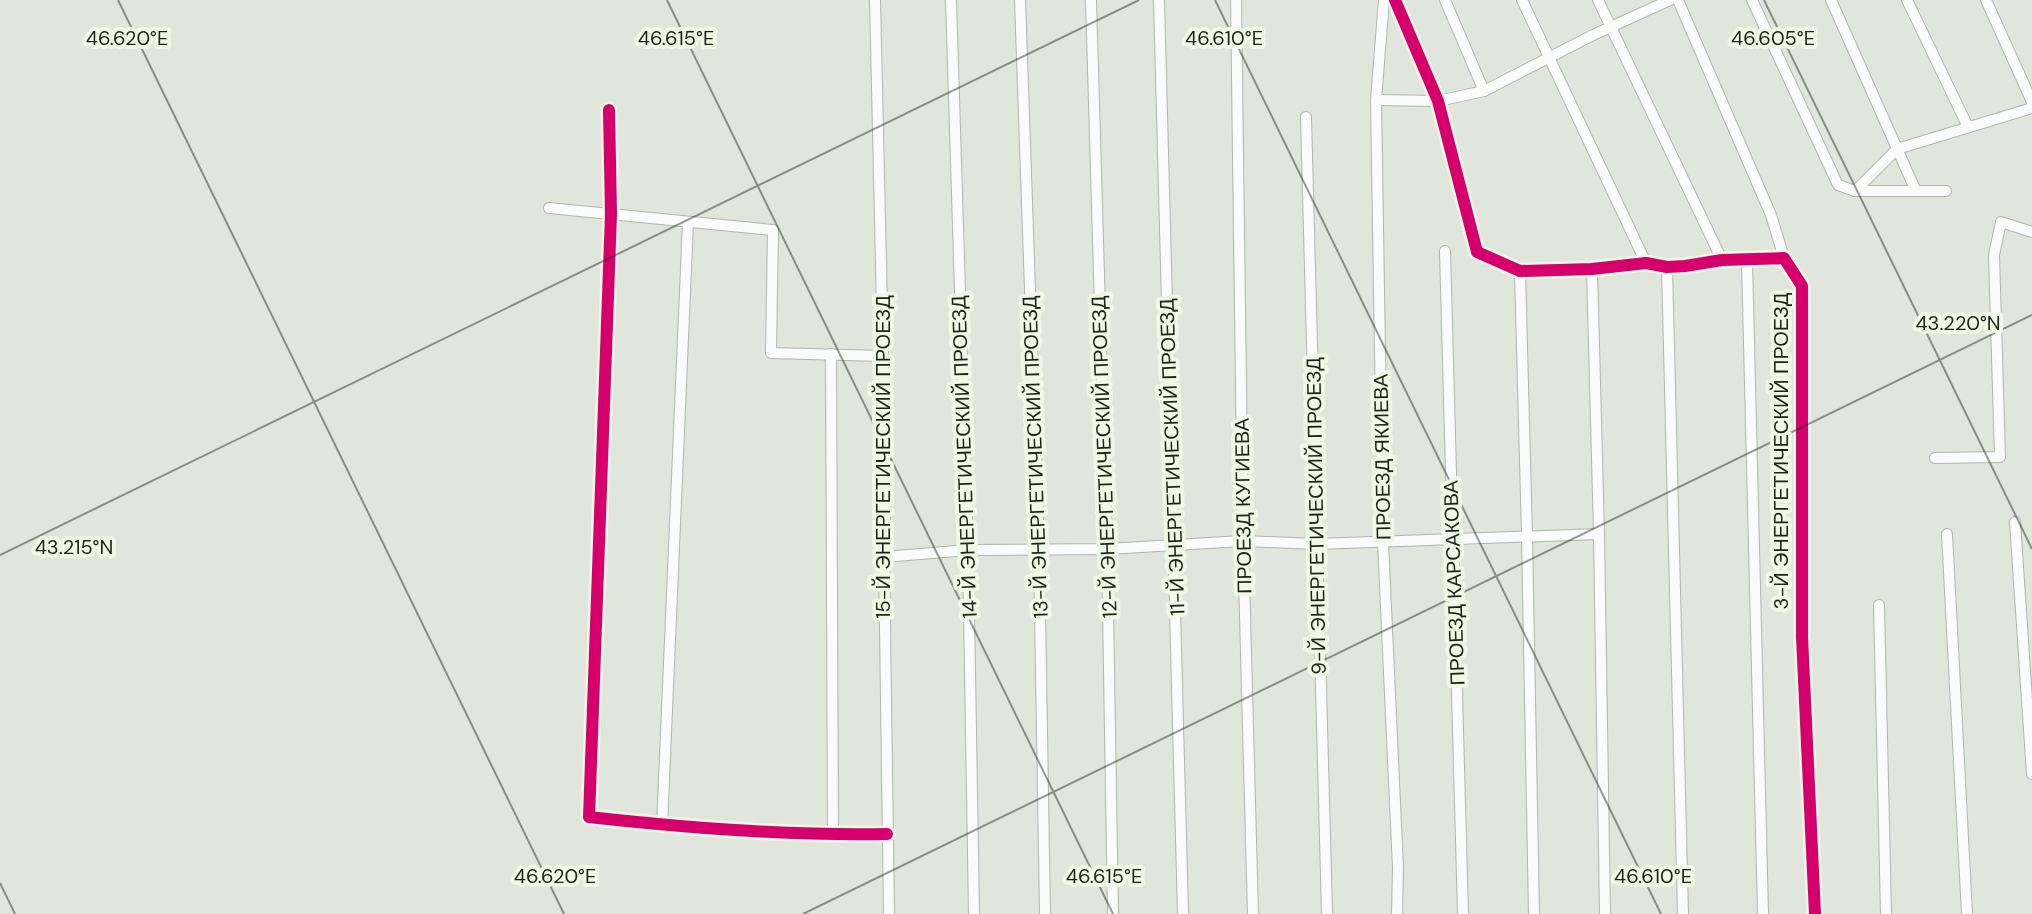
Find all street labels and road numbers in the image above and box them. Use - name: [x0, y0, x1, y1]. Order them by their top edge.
- street label: 3-Й ЭНЕРГЕТИЧЕСКИЙ ПРОЕЗД: [1768, 292, 1794, 609]
- street label: 15-Й ЭНЕРГЕТИЧЕСКИЙ ПРОЕЗД: [870, 295, 896, 619]
- street label: 14-Й ЭНЕРГЕТИЧЕСКИЙ ПРОЕЗД: [945, 295, 983, 619]
- street label: 13-Й ЭНЕРГЕТИЧЕСКИЙ ПРОЕЗД: [1016, 295, 1054, 619]
- street label: 12-Й ЭНЕРГЕТИЧЕСКИЙ ПРОЕЗД: [1085, 295, 1123, 619]
- street label: 11-Й ЭНЕРГЕТИЧЕСКИЙ ПРОЕЗД: [1153, 297, 1191, 616]
- street label: 9-Й ЭНЕРГЕТИЧЕСКИЙ ПРОЕЗД: [1300, 357, 1332, 675]
- street label: ПРОЕЗД ЯКИЕВА: [1368, 373, 1396, 540]
- street label: ПРОЕЗД КУГИЕВА: [1228, 417, 1258, 594]
- street label: ПРОЕЗД КАРСАКОВА: [1437, 479, 1471, 686]

